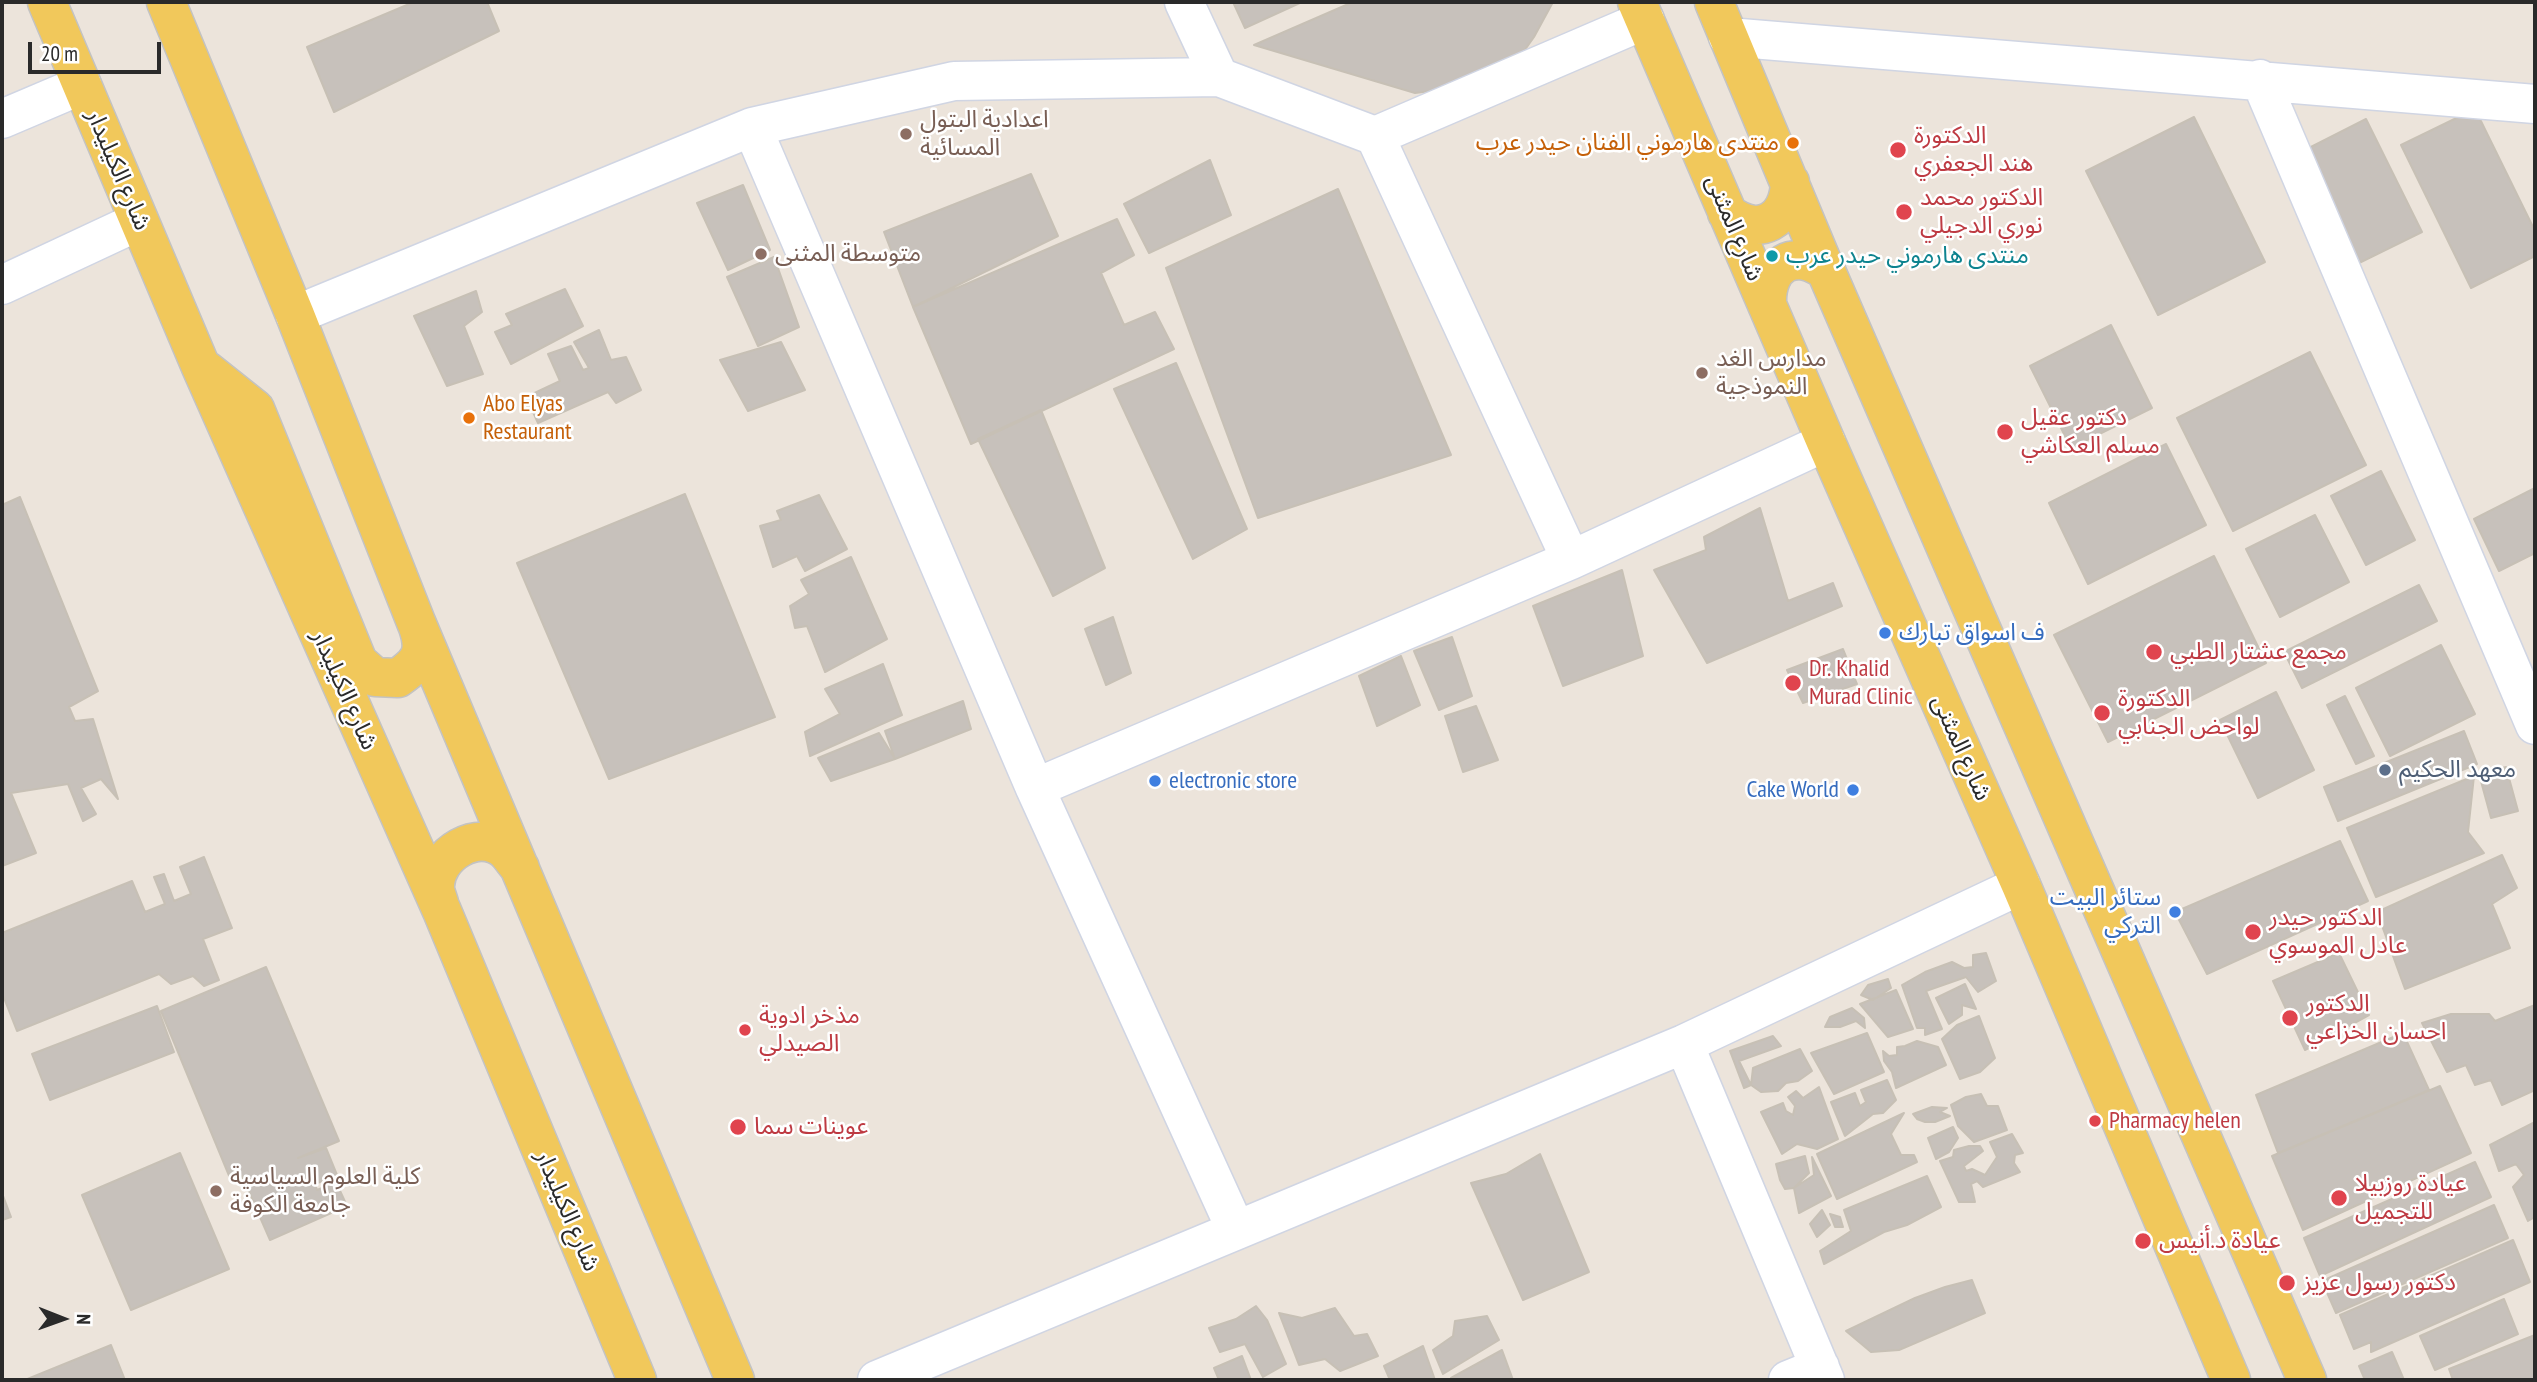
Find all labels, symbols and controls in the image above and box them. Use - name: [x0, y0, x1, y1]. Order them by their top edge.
- scale bar: [32, 28, 164, 72]
- text: 20 m: [41, 40, 78, 67]
- street label: شارع الكيليدار: [80, 105, 156, 235]
- place label: اعدادية البتول المسائية: [920, 106, 1049, 162]
- place label: الدكتورة هند الجعفري: [1914, 122, 2033, 178]
- marker: اعدادية البتول المسائية: [898, 126, 914, 142]
- place label: منتدى هارموني الفنان حيدر عرب: [1476, 129, 1779, 157]
- marker: منتدى هارموني الفنان حيدر عرب: [1785, 135, 1801, 151]
- marker: الدكتورة هند الجعفري: [1888, 140, 1908, 160]
- street label: شارع المثنى: [1699, 171, 1769, 285]
- place label: الدكتور محمد نوري الدجيلي: [1920, 184, 2043, 240]
- marker: الدكتور محمد نوري الدجيلي: [1894, 202, 1914, 222]
- place label: متوسطة المثنى: [775, 240, 921, 268]
- place label: منتدى هارموني حيدر عرب: [1786, 242, 2029, 270]
- marker: متوسطة المثنى: [753, 246, 769, 262]
- marker: منتدى هارموني حيدر عرب: [1764, 248, 1780, 264]
- place label: مدارس الغد النموذجية: [1716, 345, 1826, 401]
- marker: مدارس الغد النموذجية: [1694, 365, 1710, 381]
- place label: Abo Elyas Restaurant: [483, 390, 572, 446]
- place label: دكتور عقيل مسلم العكاشي: [2021, 404, 2160, 460]
- marker: Abo Elyas Restaurant: [461, 410, 477, 426]
- marker: دكتور عقيل مسلم العكاشي: [1995, 422, 2015, 442]
- place label: ف اسواق تبارك: [1899, 619, 2045, 647]
- street label: شارع الكيليدار: [305, 625, 383, 755]
- marker: ف اسواق تبارك: [1877, 625, 1893, 641]
- place label: مجمع عشتار الطبي: [2170, 638, 2347, 666]
- marker: مجمع عشتار الطبي: [2144, 642, 2164, 662]
- place label: Dr. Khalid Murad Clinic: [1809, 655, 1912, 711]
- marker: Dr. Khalid Murad Clinic: [1783, 673, 1803, 693]
- place label: الدكتورة لواحض الجنابي: [2118, 685, 2260, 741]
- street label: شارع المثنى: [1925, 691, 1997, 805]
- marker: الدكتورة لواحض الجنابي: [2092, 703, 2112, 723]
- place label: معهد الحكيم: [2399, 756, 2516, 784]
- marker: معهد الحكيم: [2377, 762, 2393, 778]
- place label: electronic store: [1169, 767, 1297, 795]
- marker: electronic store: [1147, 773, 1163, 789]
- place label: Cake World: [1746, 776, 1839, 804]
- marker: Cake World: [1845, 782, 1861, 798]
- place label: ستائر البيت التركي: [2050, 884, 2161, 940]
- marker: ستائر البيت التركي: [2167, 904, 2183, 920]
- place label: الدكتور حيدر عادل الموسوي: [2269, 904, 2407, 960]
- marker: الدكتور حيدر عادل الموسوي: [2243, 922, 2263, 942]
- place label: الدكتور احسان الخزاعي: [2306, 990, 2446, 1046]
- place label: مذخر ادوية الصيدلي: [759, 1002, 860, 1058]
- marker: الدكتور احسان الخزاعي: [2280, 1008, 2300, 1028]
- marker: مذخر ادوية الصيدلي: [737, 1022, 753, 1038]
- place label: Pharmacy helen: [2109, 1107, 2241, 1135]
- place label: عوينات سما: [754, 1113, 868, 1141]
- marker: Pharmacy helen: [2087, 1113, 2103, 1129]
- marker: عوينات سما: [728, 1117, 748, 1137]
- street label: شارع الكيليدار: [529, 1146, 605, 1276]
- place label: كلية العلوم السياسية جامعة الكوفة: [230, 1163, 420, 1219]
- place label: عيادة روزبيلا للتجميل: [2355, 1170, 2467, 1226]
- marker: كلية العلوم السياسية جامعة الكوفة: [208, 1183, 224, 1199]
- marker: عيادة روزبيلا للتجميل: [2329, 1188, 2349, 1208]
- place label: عيادة د.أنيس: [2159, 1227, 2280, 1255]
- marker: عيادة د.أنيس: [2133, 1231, 2153, 1251]
- place label: دكتور رسول عزيز: [2303, 1269, 2456, 1297]
- marker: دكتور رسول عزيز: [2277, 1273, 2297, 1293]
- north arrow: [28, 1284, 98, 1354]
- text: N: [72, 1314, 96, 1325]

